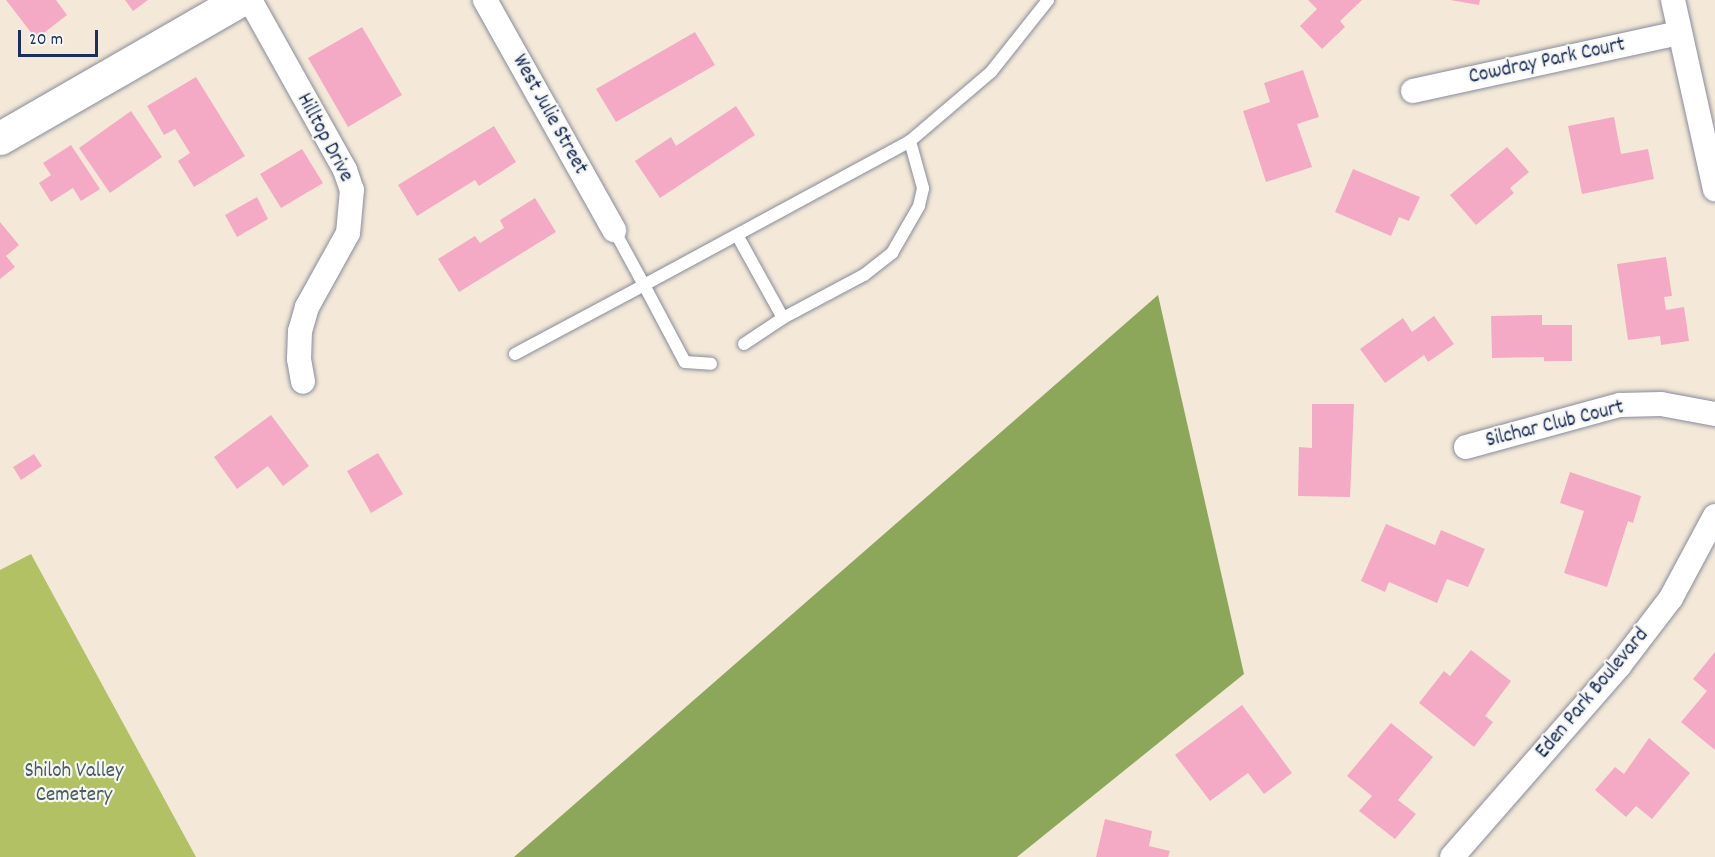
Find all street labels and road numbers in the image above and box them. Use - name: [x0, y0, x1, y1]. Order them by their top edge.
- street label: Cowdray Park Court: [1467, 33, 1627, 91]
- street label: West Julie Street: [506, 51, 592, 179]
- street label: Hilltop Drive: [290, 89, 358, 187]
- street label: Silchar Club Court: [1483, 396, 1627, 454]
- street label: Eden Park Boulevard: [1531, 624, 1655, 764]

